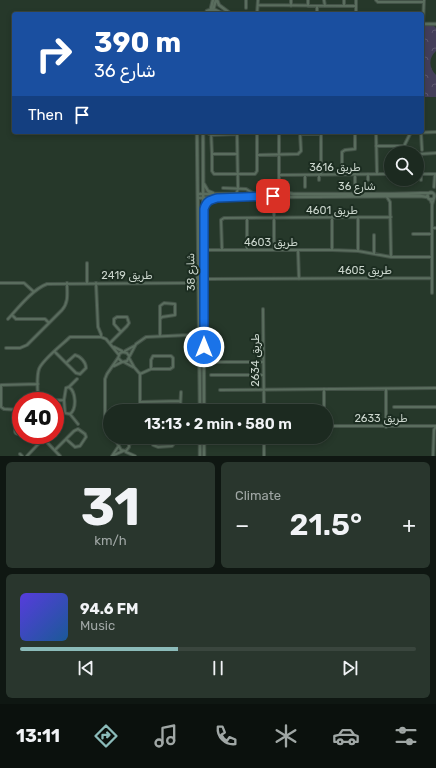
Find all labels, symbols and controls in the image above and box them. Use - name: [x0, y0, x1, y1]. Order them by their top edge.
- text: 390 m: [94, 26, 181, 59]
- icon: right: [28, 28, 80, 80]
- text: شارع 36: [94, 60, 156, 82]
- icon: arrive: [71, 104, 93, 126]
- text: Then: [28, 106, 63, 124]
- map controls: [384, 146, 424, 186]
- button: search: [384, 146, 424, 186]
- street label: طريق 3616: [309, 161, 361, 175]
- pin: [256, 179, 290, 213]
- street label: شارع 36: [338, 180, 376, 195]
- icon: arrive: [262, 185, 284, 207]
- street label: طريق 4601: [306, 204, 358, 218]
- street label: طريق 4603: [244, 236, 298, 250]
- street label: شارع 38: [184, 253, 200, 291]
- street label: طريق 4605: [338, 264, 392, 278]
- street label: طريق 2419: [101, 269, 153, 283]
- position arrow: [183, 326, 225, 368]
- street label: طريق 2634: [249, 333, 263, 387]
- speed limit sign: 40: [12, 392, 64, 444]
- street label: طريق 2633: [354, 412, 408, 426]
- text: 13:13 · 2 min · 580 m: [144, 415, 292, 433]
- text: 31: [81, 476, 140, 538]
- text: Climate: [235, 488, 281, 503]
- text: 21.5°: [289, 507, 362, 543]
- text: −: [235, 512, 249, 539]
- text: +: [402, 512, 416, 539]
- text: km/h: [94, 533, 127, 548]
- text: 94.6 FM: [80, 600, 138, 618]
- text: Music: [80, 618, 115, 633]
- icon: previous: [75, 657, 97, 679]
- icon: pause: [207, 657, 229, 679]
- icon: next: [339, 657, 361, 679]
- icon: directions: [92, 722, 120, 750]
- icon: music: [152, 722, 180, 750]
- icon: phone: [212, 722, 240, 750]
- icon: climate: [272, 722, 300, 750]
- icon: car: [332, 722, 360, 750]
- icon: filters: [392, 722, 420, 750]
- text: 13:11: [16, 725, 60, 747]

